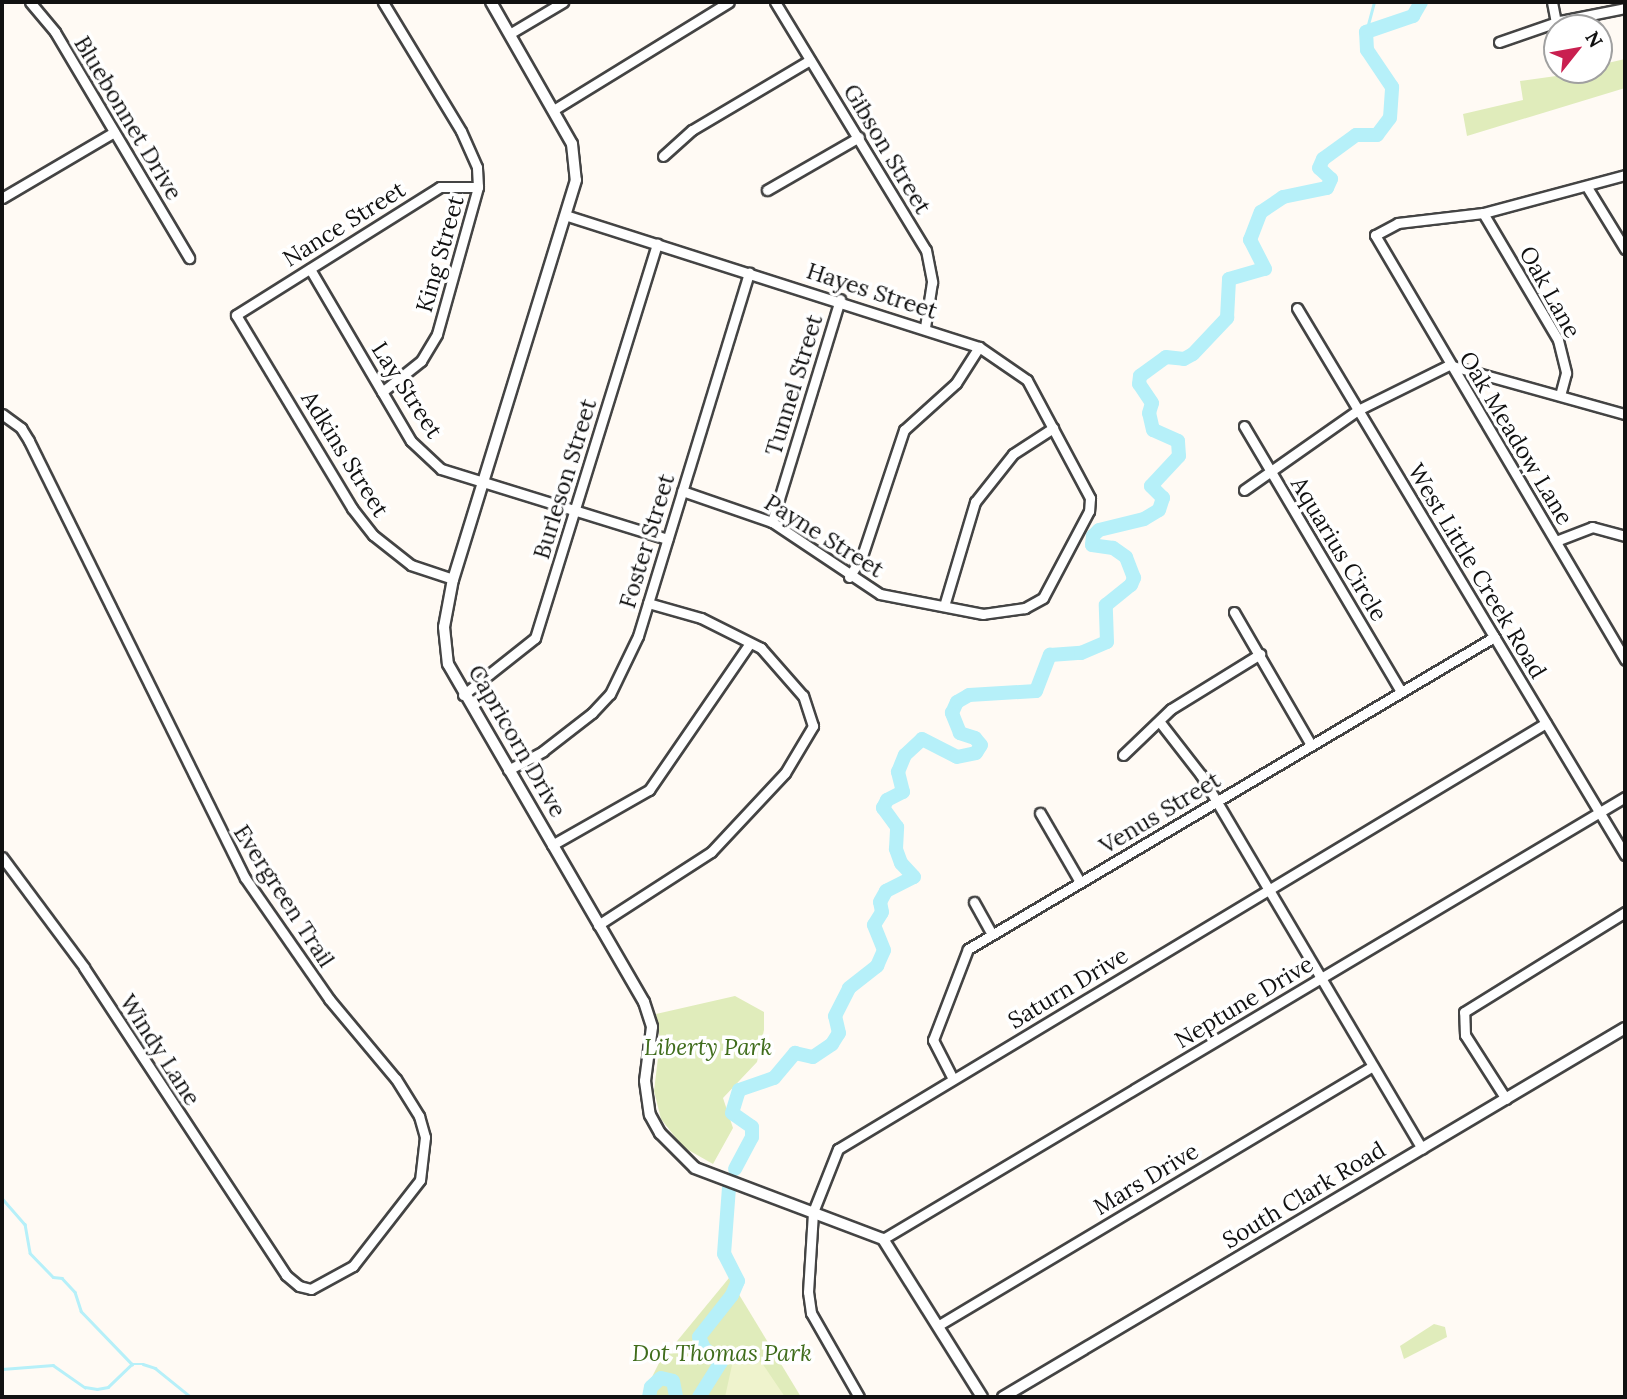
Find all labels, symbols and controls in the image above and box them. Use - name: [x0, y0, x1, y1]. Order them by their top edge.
- north arrow: [1543, 14, 1613, 84]
- text: N: [1580, 27, 1608, 52]
- street label: Bluebonnet Drive: [68, 31, 188, 205]
- street label: Gibson Street: [837, 79, 937, 219]
- street label: Nance Street: [278, 175, 410, 273]
- street label: King Street: [410, 192, 470, 316]
- street label: Oak Lane: [1514, 241, 1586, 343]
- street label: Hayes Street: [803, 257, 941, 325]
- street label: Tunnel Street: [759, 311, 829, 459]
- street label: Lay Street: [366, 337, 448, 443]
- street label: Oak Meadow Lane: [1453, 346, 1579, 530]
- street label: Adkins Street: [295, 386, 395, 522]
- street label: Burleson Street: [528, 396, 602, 562]
- street label: West Little Creek Road: [1402, 459, 1552, 683]
- street label: Foster Street: [613, 471, 681, 611]
- street label: Aquarius Circle: [1285, 472, 1393, 626]
- street label: Payne Street: [759, 488, 889, 584]
- street label: Capricorn Drive: [462, 660, 572, 822]
- street label: Venus Street: [1095, 766, 1225, 860]
- street label: Evergreen Trail: [228, 820, 340, 972]
- street label: Saturn Drive: [1003, 941, 1133, 1035]
- street label: Neptune Drive: [1170, 950, 1318, 1054]
- street label: Windy Lane: [114, 989, 206, 1111]
- park label: Liberty Park: [644, 1033, 772, 1061]
- street label: South Clark Road: [1218, 1136, 1390, 1254]
- street label: Mars Drive: [1089, 1137, 1203, 1221]
- park label: Dot Thomas Park: [632, 1339, 812, 1367]

